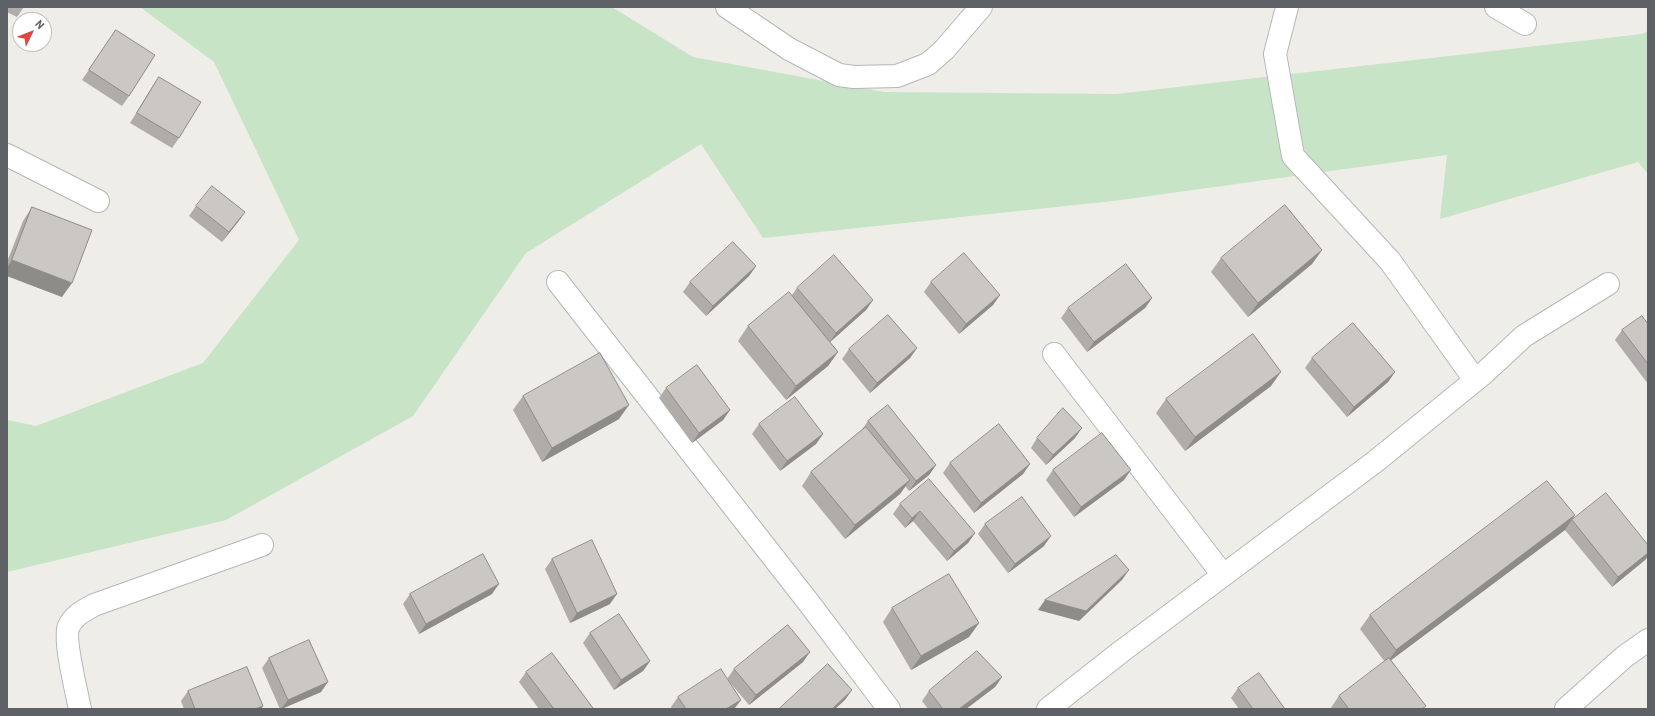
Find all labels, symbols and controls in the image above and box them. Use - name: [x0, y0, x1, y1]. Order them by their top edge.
- north arrow: [12, 12, 52, 52]
- text: N: [33, 17, 48, 31]

